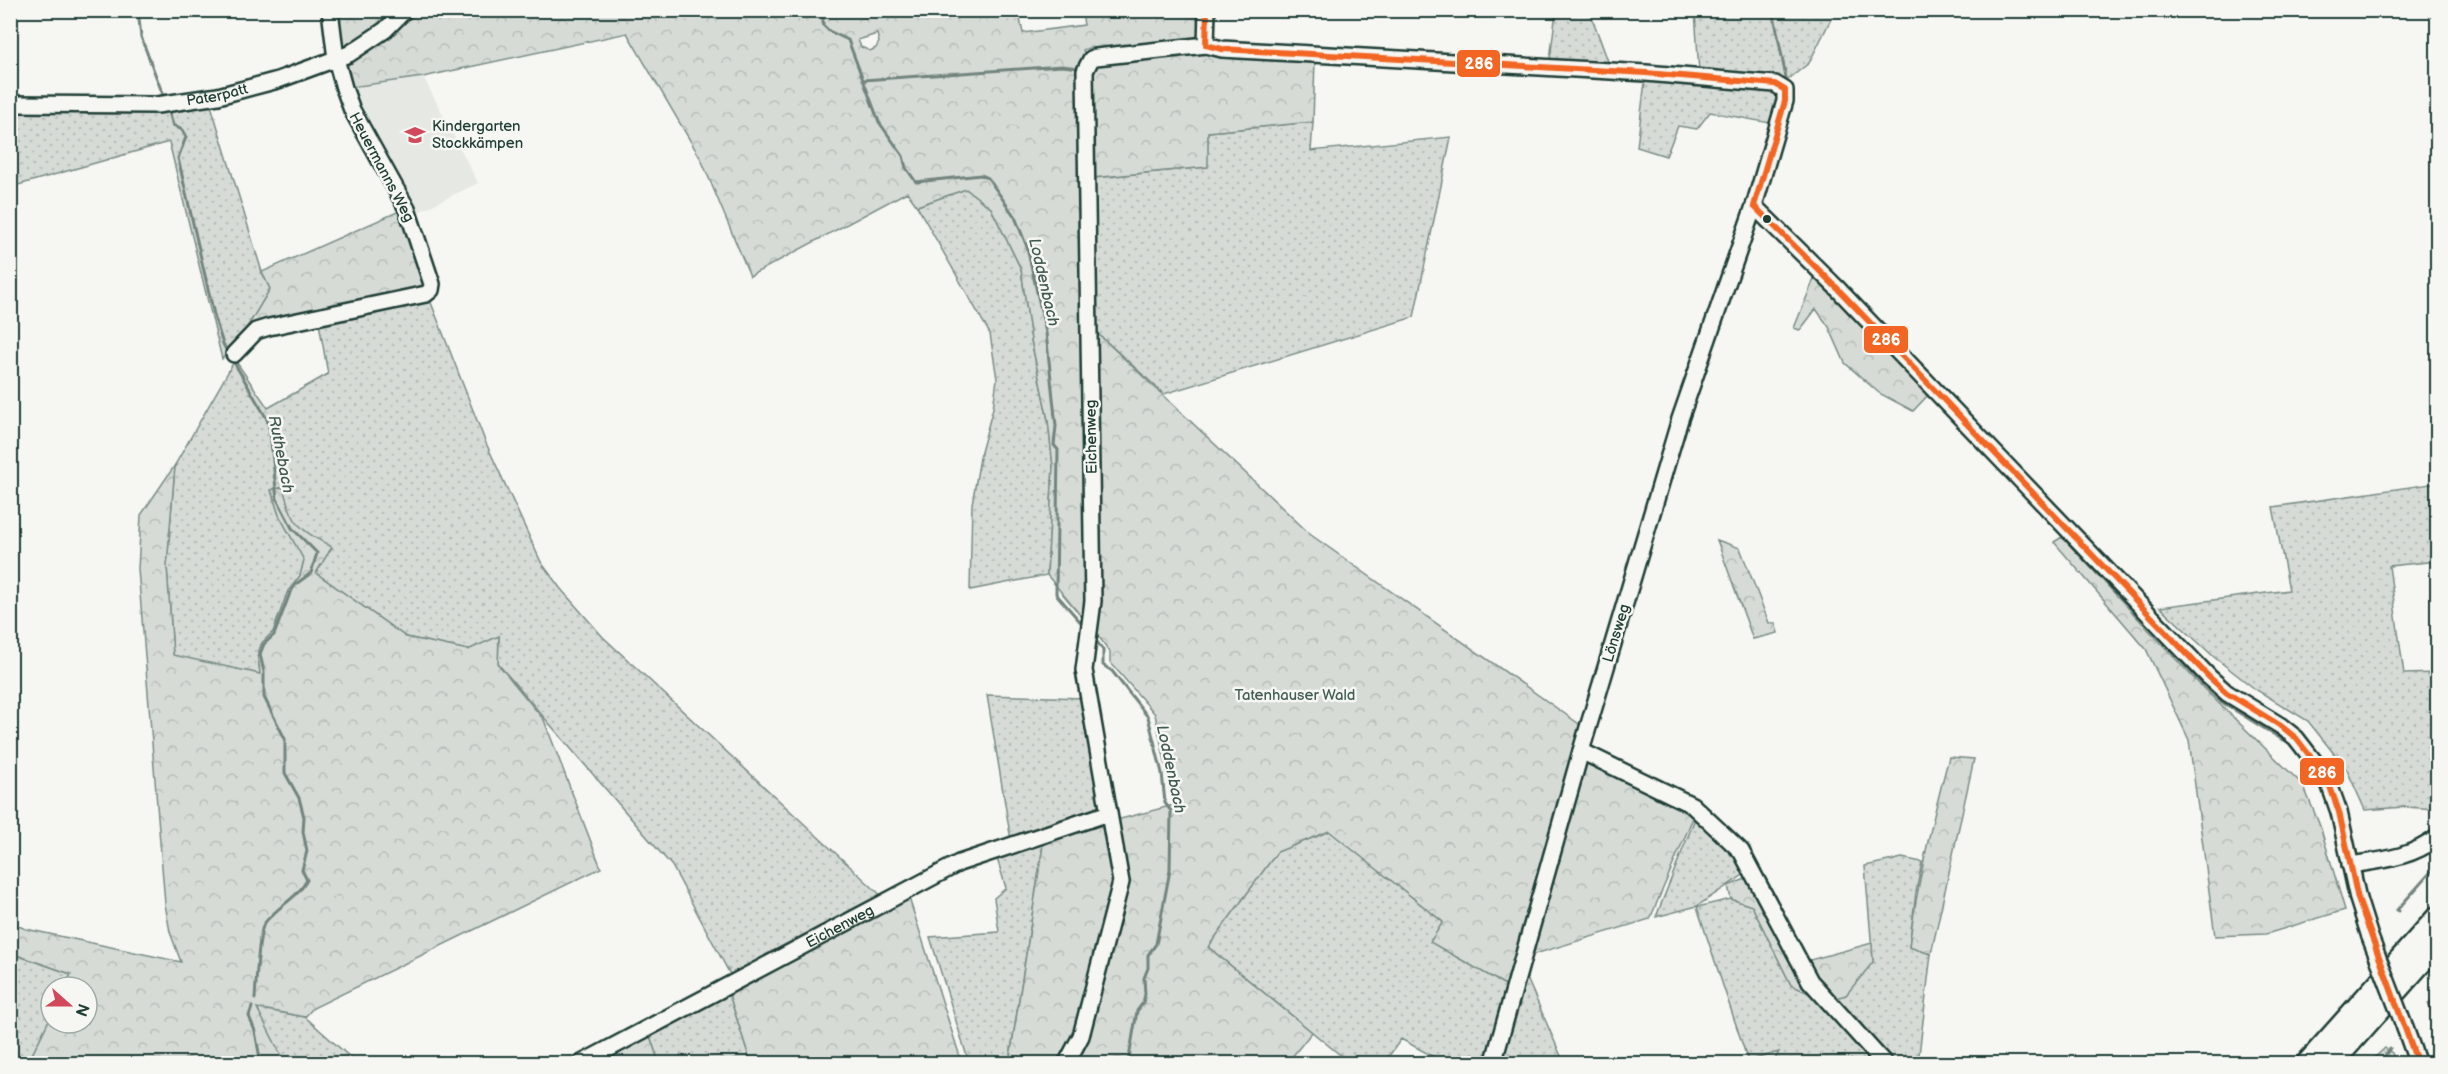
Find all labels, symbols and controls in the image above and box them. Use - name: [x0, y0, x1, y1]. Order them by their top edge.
- line badge: 286: [1456, 49, 1501, 78]
- text: 286: [1465, 55, 1494, 74]
- street label: Paterpatt: [185, 79, 250, 111]
- street label: Heuermanns Weg: [345, 109, 418, 225]
- place label: Kindergarten Stockkämpen: [432, 117, 523, 153]
- school or university icon: Kindergarten Stockkämpen: [403, 123, 427, 147]
- unlabelled marker: [1761, 213, 1773, 225]
- water label: Loddenbach: [1024, 236, 1063, 328]
- line badge: 286: [1863, 325, 1909, 354]
- text: 286: [1872, 331, 1901, 350]
- street label: Eichenweg: [1081, 400, 1102, 474]
- water label: Ruthebach: [264, 414, 297, 495]
- street label: Lönsweg: [1599, 602, 1634, 665]
- park label: Tatenhauser Wald: [1235, 686, 1355, 705]
- water label: Loddenbach: [1152, 723, 1189, 815]
- line badge: 286: [2299, 757, 2345, 786]
- text: 286: [2308, 764, 2337, 783]
- street label: Eichenweg: [803, 901, 877, 953]
- north arrow: [39, 975, 99, 1035]
- text: N: [71, 1001, 93, 1019]

